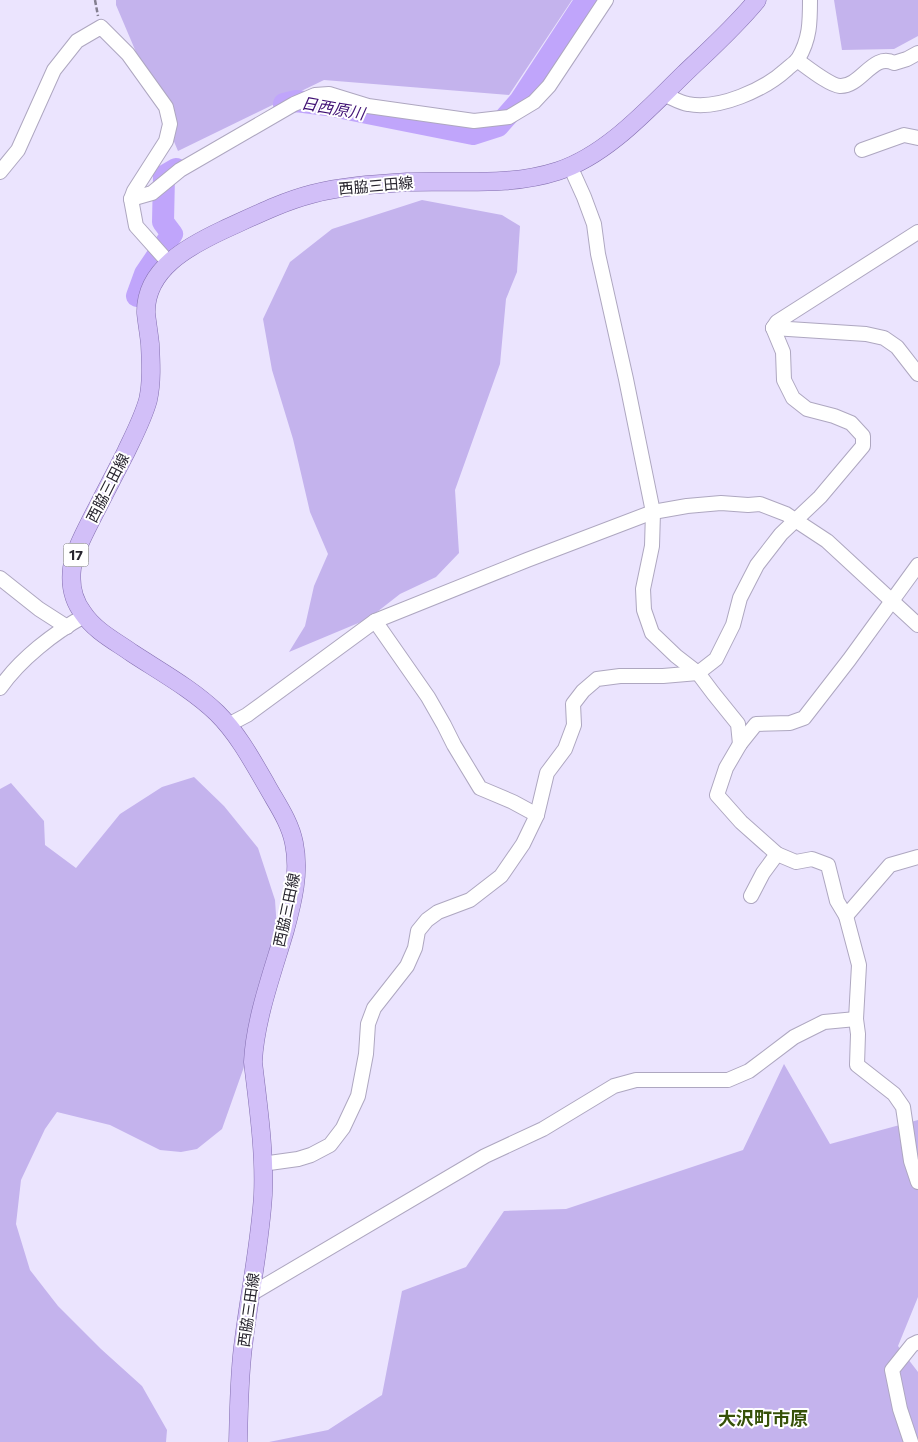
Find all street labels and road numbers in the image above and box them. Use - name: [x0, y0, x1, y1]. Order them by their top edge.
- street label: 西脇三田線: [338, 173, 414, 197]
- street label: 西脇三田線: [82, 450, 132, 525]
- road number: 17: [64, 544, 88, 566]
- street label: 西脇三田線: [269, 871, 303, 948]
- street label: 西脇三田線: [234, 1271, 262, 1348]

